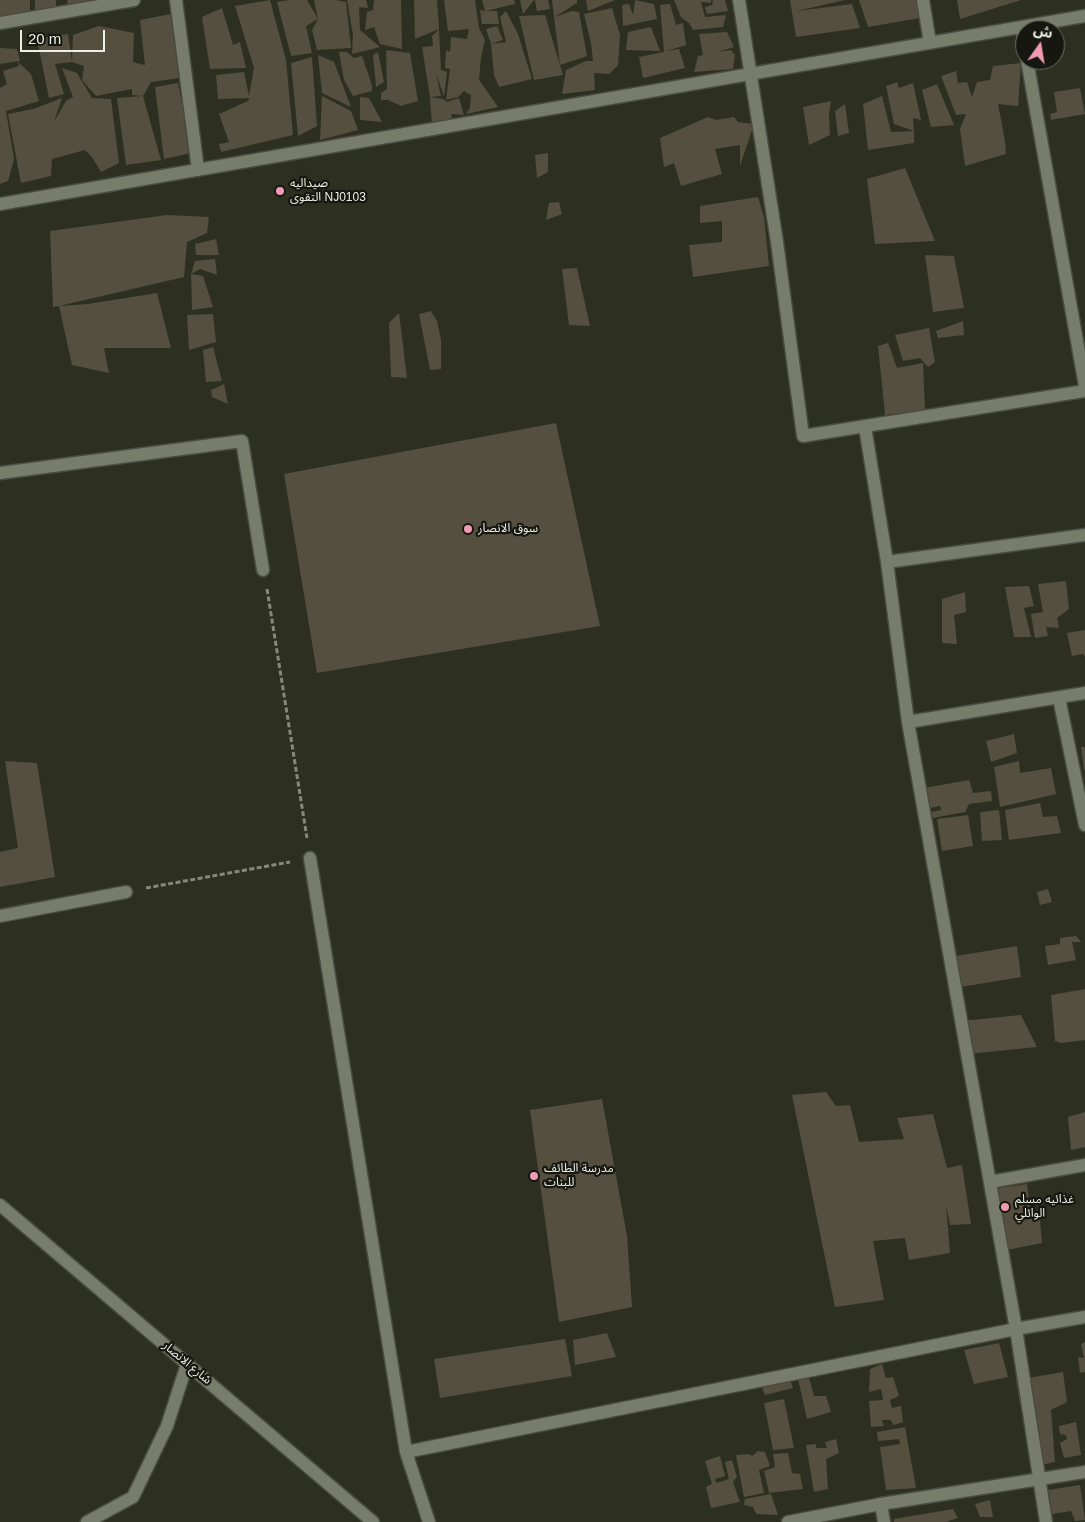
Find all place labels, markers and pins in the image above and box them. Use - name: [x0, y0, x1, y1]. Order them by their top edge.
- place label: صيداليه التقوى NJ0103: [290, 177, 366, 205]
- marker: صيداليه التقوى NJ0103: [274, 185, 286, 197]
- place label: سوق الانصار: [478, 522, 538, 536]
- marker: سوق الانصار: [462, 523, 474, 535]
- place label: مدرسة الطائف للبنات: [544, 1162, 614, 1190]
- marker: مدرسة الطائف للبنات: [528, 1170, 540, 1182]
- place label: غذائيه مسلم الوائلي: [1015, 1193, 1074, 1221]
- marker: غذائيه مسلم الوائلي: [999, 1201, 1011, 1213]

